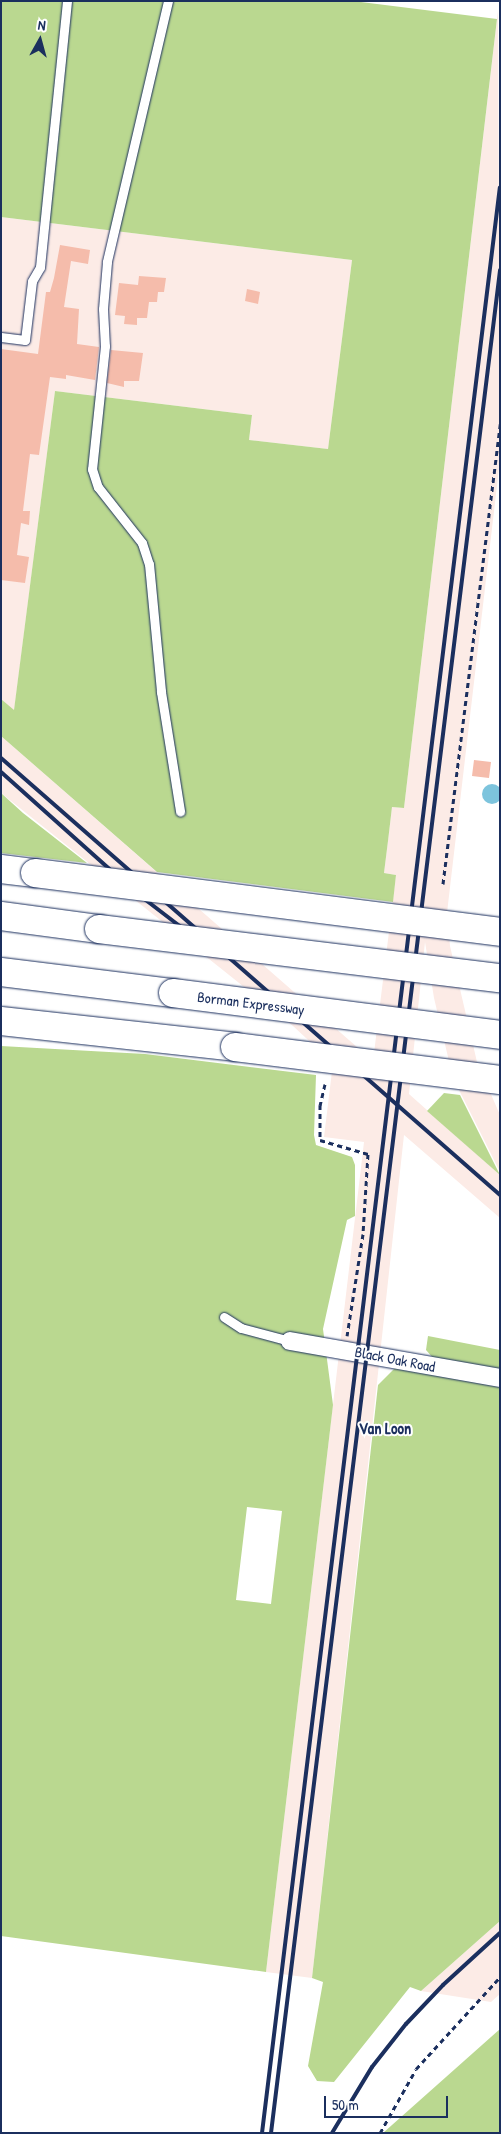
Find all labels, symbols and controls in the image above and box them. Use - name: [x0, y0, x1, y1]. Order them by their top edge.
- north arrow: [15, 15, 65, 65]
- text: N: [37, 15, 47, 34]
- street label: Borman Expressway: [196, 987, 306, 1019]
- street label: Black Oak Road: [353, 1342, 437, 1376]
- district label: Van Loon: [359, 1418, 411, 1438]
- scale bar: [326, 2086, 450, 2118]
- text: 50 m: [332, 2094, 359, 2115]

